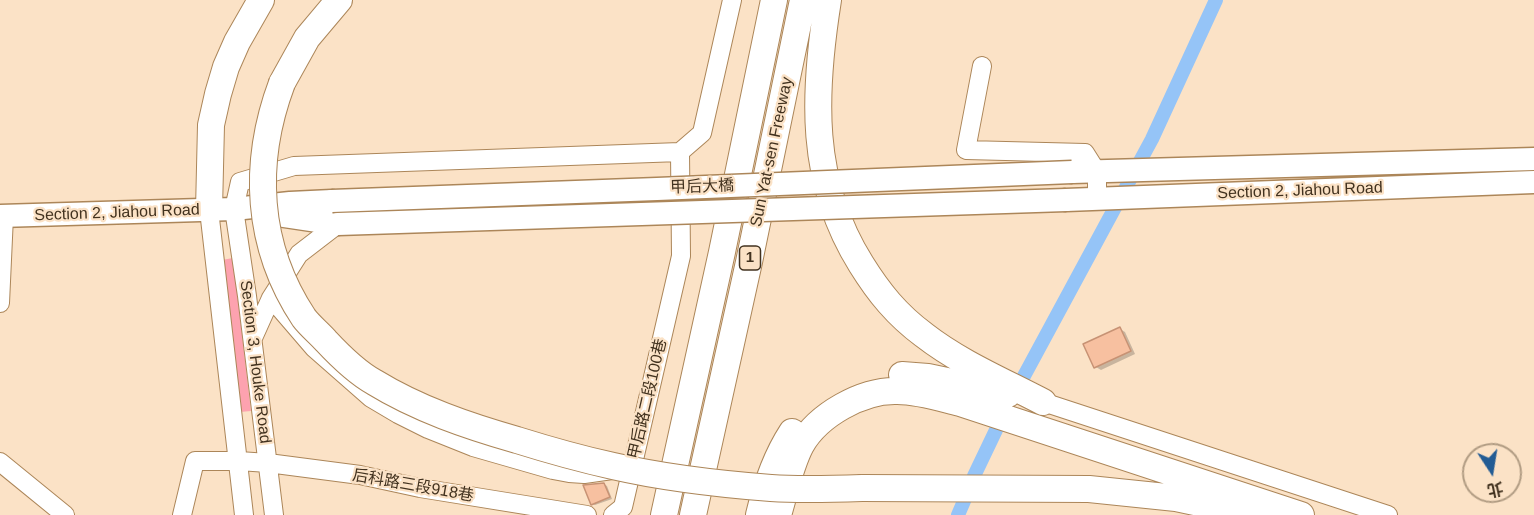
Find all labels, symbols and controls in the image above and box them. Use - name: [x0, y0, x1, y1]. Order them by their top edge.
- street label: Sun Yat-sen Freeway: [747, 75, 797, 229]
- street label: 甲后大橋: [670, 176, 734, 198]
- street label: Section 2, Jiahou Road: [1217, 179, 1383, 203]
- street label: Section 2, Jiahou Road: [34, 201, 200, 225]
- road number: 1: [740, 246, 760, 270]
- street label: Section 3, Houke Road: [235, 279, 275, 445]
- street label: 甲后路二段100巷: [625, 337, 671, 461]
- north arrow: [1462, 443, 1522, 503]
- street label: 后科路三段918巷: [351, 466, 475, 506]
- text: 北: [1486, 479, 1505, 499]

